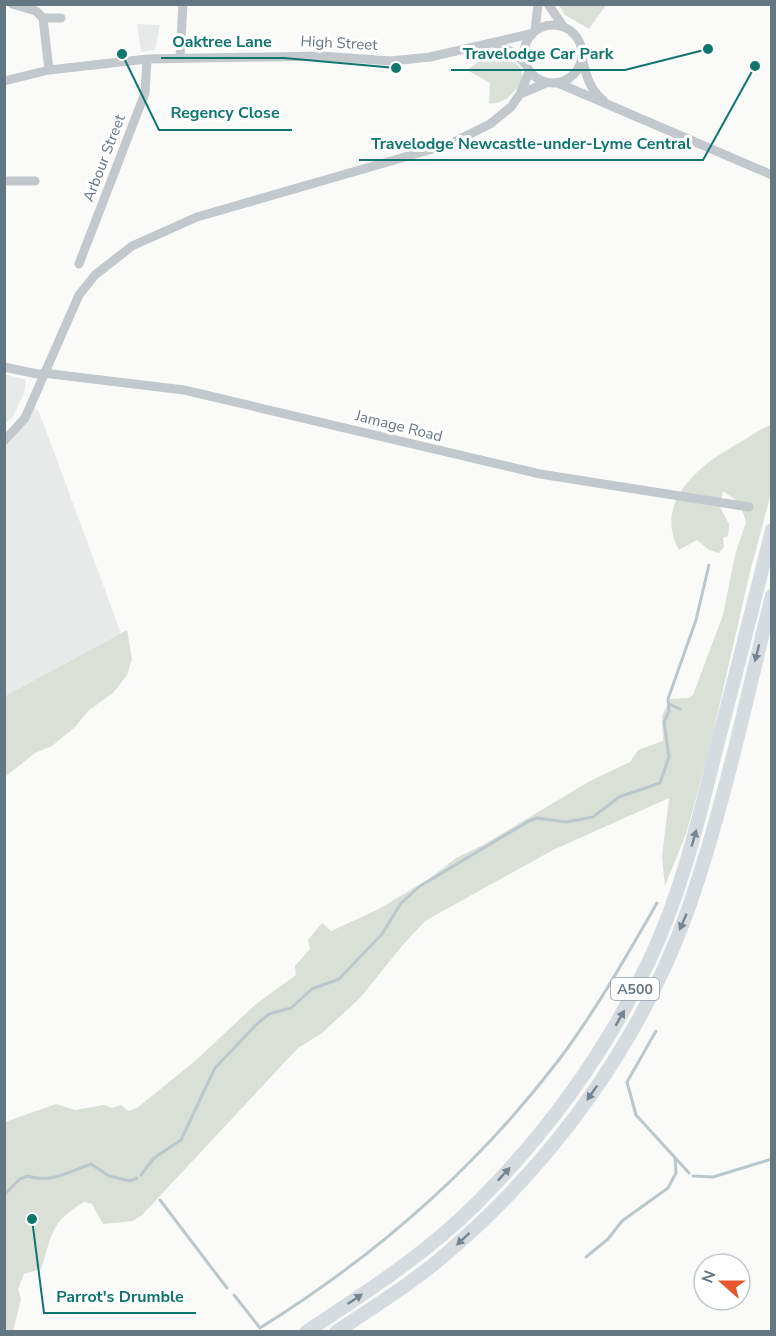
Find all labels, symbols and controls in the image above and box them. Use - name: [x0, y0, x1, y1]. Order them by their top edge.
- callout: Oaktree Lane: [161, 24, 284, 58]
- text: Oaktree Lane: [172, 31, 272, 53]
- street label: High Street: [300, 31, 379, 55]
- callout: Travelodge Car Park: [451, 36, 625, 70]
- text: Travelodge Car Park: [463, 43, 614, 65]
- callout: Regency Close: [159, 96, 292, 130]
- text: Regency Close: [170, 102, 280, 124]
- street label: Arbour Street: [78, 111, 130, 205]
- callout: Travelodge Newcastle-under-Lyme Central: [359, 126, 703, 160]
- text: Travelodge Newcastle-under-Lyme Central: [371, 133, 691, 155]
- street label: Jamage Road: [352, 405, 445, 446]
- one-way arrow: [752, 644, 762, 662]
- one-way arrow: [690, 829, 699, 847]
- one-way arrow: [678, 913, 688, 931]
- road number: A500: [611, 978, 659, 1000]
- one-way arrow: [614, 1010, 625, 1026]
- one-way arrow: [586, 1085, 598, 1101]
- one-way arrow: [497, 1167, 511, 1182]
- one-way arrow: [456, 1232, 471, 1245]
- north arrow: [692, 1252, 752, 1312]
- text: N: [697, 1267, 721, 1287]
- callout: Parrot's Drumble: [44, 1279, 196, 1313]
- text: Parrot's Drumble: [56, 1286, 184, 1308]
- one-way arrow: [347, 1294, 363, 1305]

